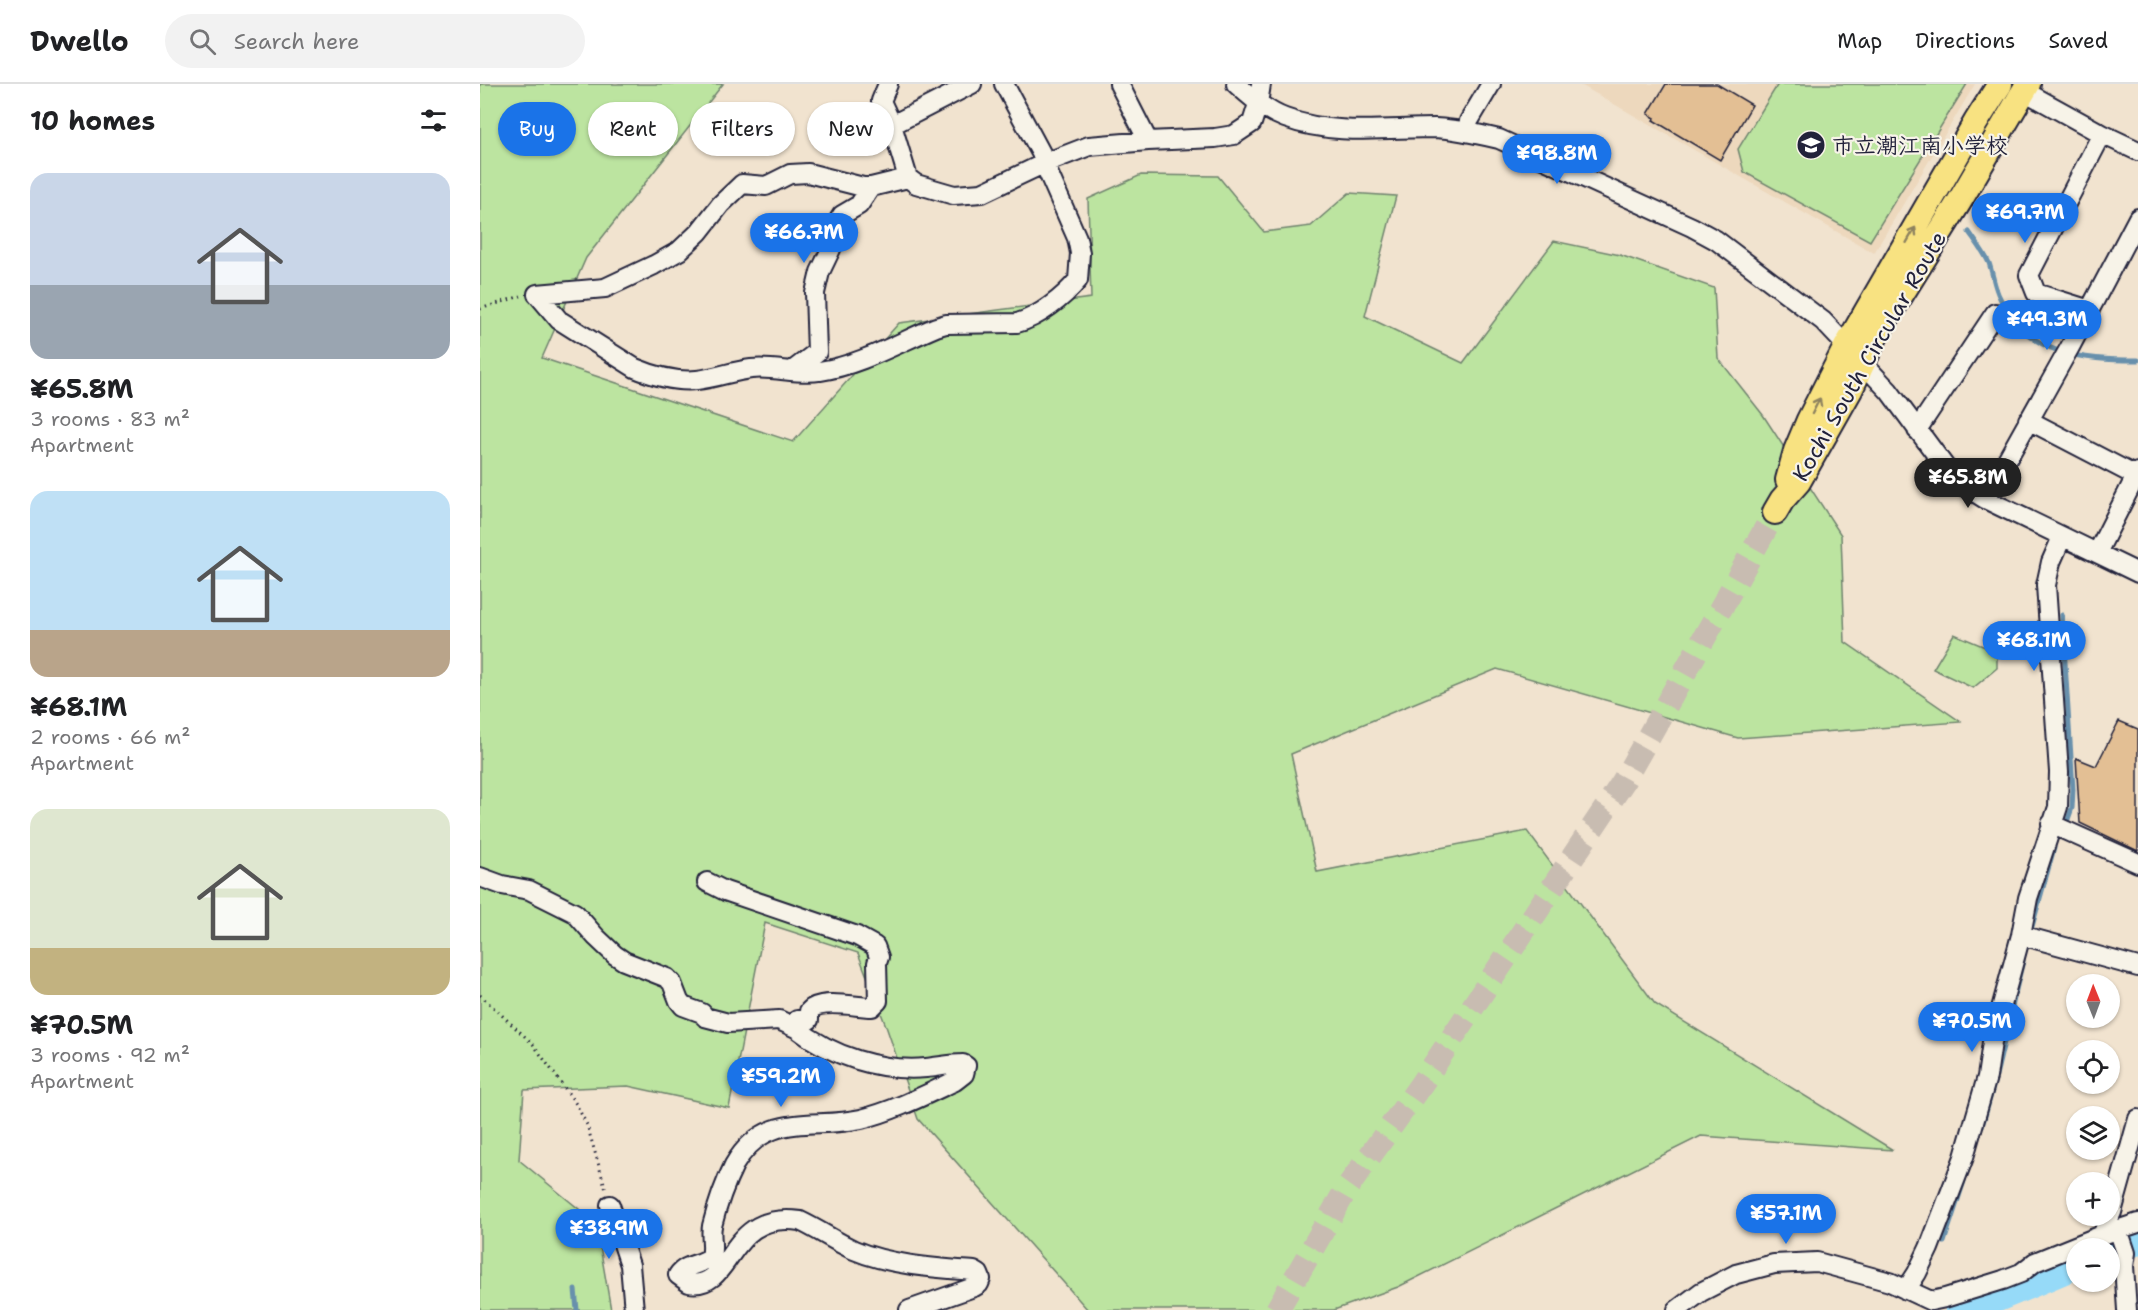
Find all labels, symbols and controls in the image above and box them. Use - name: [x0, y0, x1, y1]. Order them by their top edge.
- search box: [165, 14, 585, 68]
- text: Dwello: [30, 22, 129, 60]
- icon: search: [186, 25, 219, 58]
- text: Search here: [234, 27, 360, 56]
- text: Map: [1837, 27, 1882, 55]
- text: Directions: [1915, 27, 2015, 55]
- text: Saved: [2048, 27, 2108, 55]
- chip: Buy: [498, 102, 576, 156]
- chip: Rent: [588, 102, 678, 156]
- chip: Filters: [690, 102, 795, 156]
- chip: New: [807, 102, 894, 156]
- text: 10 homes: [30, 103, 155, 138]
- icon: filters: [417, 104, 450, 137]
- school or university icon: 市立潮江南小学校: [1795, 129, 1827, 161]
- place label: 市立潮江南小学校: [1832, 131, 2008, 160]
- pin: ¥98.8M: [1508, 134, 1606, 185]
- text: ¥98.8M: [1516, 140, 1598, 166]
- pin: ¥69.7M: [1976, 193, 2074, 244]
- text: ¥69.7M: [1986, 199, 2064, 225]
- icon: home: [186, 212, 294, 320]
- pin: ¥66.7M: [755, 213, 853, 264]
- text: ¥66.7M: [764, 219, 844, 245]
- street label: Kochi South Circular Route: [1786, 226, 1953, 487]
- one-way arrow: [1905, 227, 1917, 244]
- pin: ¥49.3M: [1998, 300, 2096, 351]
- text: ¥49.3M: [2006, 306, 2088, 332]
- text: ¥65.8M: [30, 371, 133, 406]
- one-way arrow: [1811, 397, 1823, 415]
- text: 3 rooms · 83 m²: [30, 406, 190, 432]
- text: Apartment: [30, 432, 134, 458]
- pin: ¥65.8M: [1919, 458, 2017, 509]
- text: ¥65.8M: [1928, 464, 2008, 490]
- icon: home: [186, 530, 294, 638]
- pin: ¥68.1M: [1985, 621, 2083, 672]
- text: ¥68.1M: [1997, 627, 2071, 653]
- text: ¥68.1M: [30, 689, 127, 724]
- text: 2 rooms · 66 m²: [30, 724, 191, 750]
- text: Apartment: [30, 750, 134, 776]
- icon: home: [186, 848, 294, 956]
- north arrow: [2066, 974, 2120, 1028]
- map controls: [2066, 974, 2120, 1292]
- pin: ¥70.5M: [1923, 1002, 2021, 1053]
- text: ¥70.5M: [30, 1007, 133, 1042]
- text: ¥70.5M: [1932, 1008, 2012, 1034]
- button: locate: [2066, 1040, 2120, 1094]
- text: 3 rooms · 92 m²: [30, 1042, 190, 1068]
- pin: ¥59.2M: [732, 1057, 830, 1108]
- text: ¥59.2M: [741, 1063, 821, 1089]
- text: Apartment: [30, 1068, 134, 1094]
- button: layers: [2066, 1106, 2120, 1160]
- button: +: [2066, 1172, 2120, 1226]
- pin: ¥57.1M: [1737, 1194, 1835, 1245]
- text: ¥57.1M: [1750, 1200, 1822, 1226]
- pin: ¥38.9M: [560, 1209, 658, 1260]
- text: ¥38.9M: [570, 1215, 648, 1241]
- button: −: [2066, 1238, 2120, 1292]

